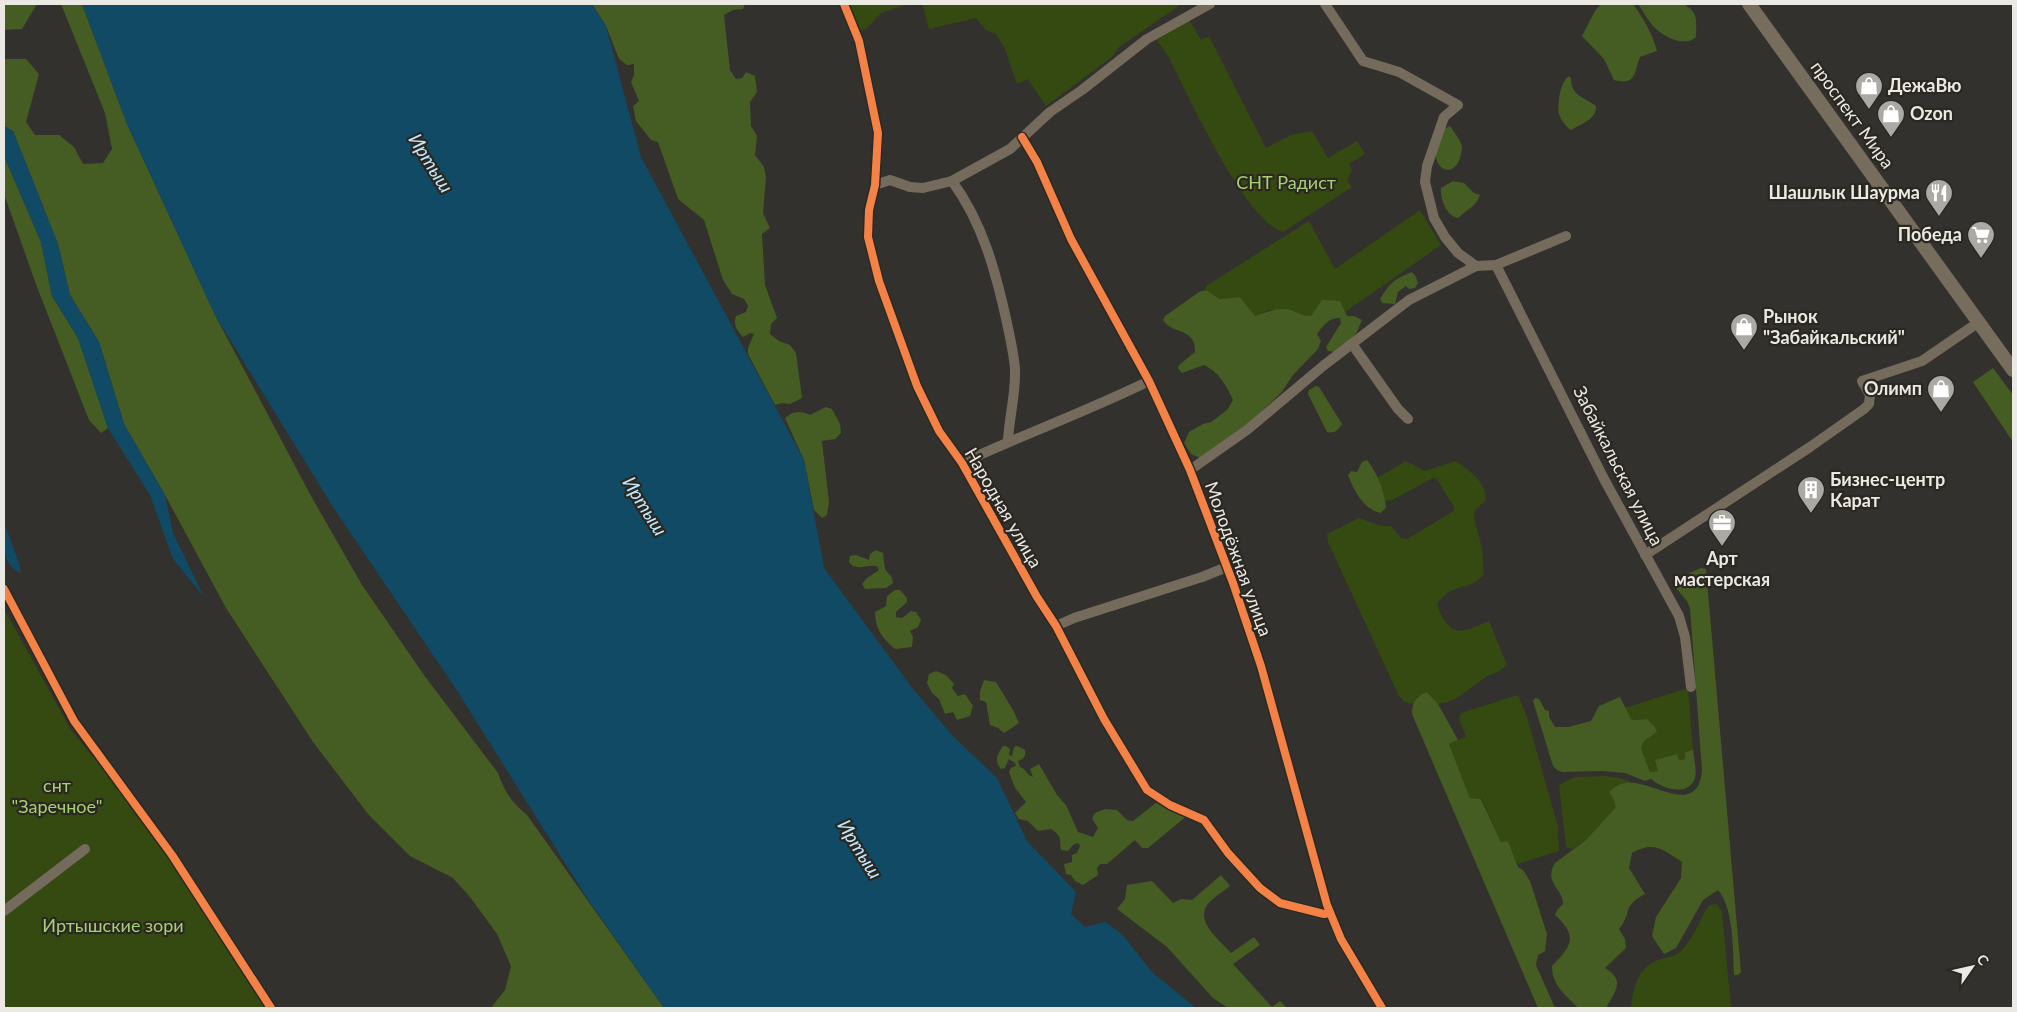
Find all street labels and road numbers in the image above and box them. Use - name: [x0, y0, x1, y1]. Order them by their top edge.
- street label: проспект Мира: [1806, 56, 1899, 173]
- street label: Забайкальская улица: [1569, 382, 1669, 549]
- street label: Народная улица: [961, 443, 1047, 572]
- street label: Молодёжная улица: [1201, 478, 1277, 639]

